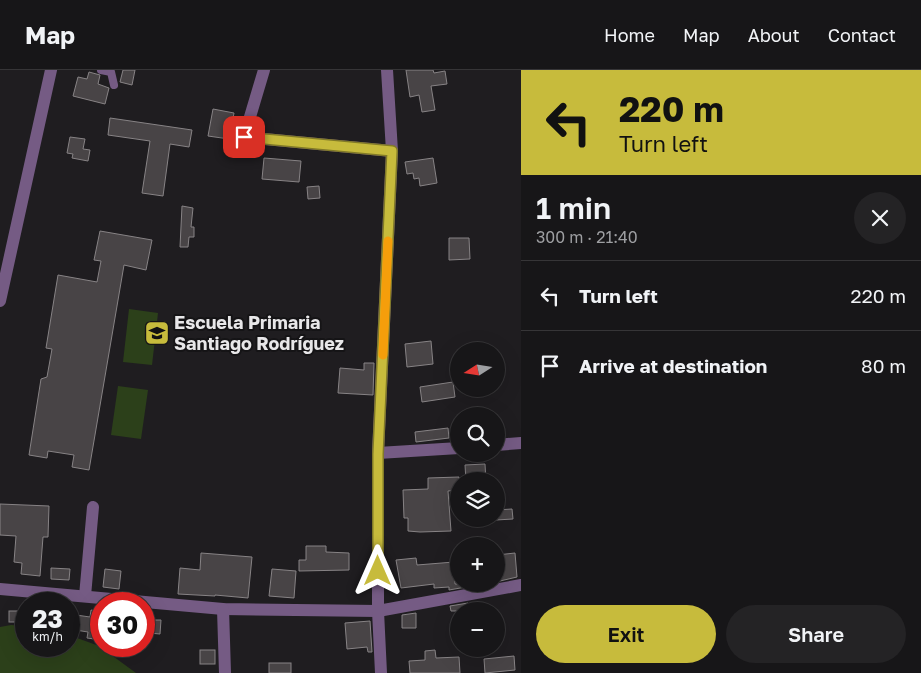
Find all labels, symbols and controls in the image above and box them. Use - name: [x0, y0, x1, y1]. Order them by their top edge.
- text: Map: [25, 20, 75, 49]
- text: Home: [604, 24, 655, 46]
- text: Map: [683, 24, 720, 46]
- text: About: [748, 24, 800, 46]
- text: Contact: [828, 24, 896, 46]
- text: 220 m: [619, 88, 724, 130]
- icon: left: [536, 90, 601, 155]
- pin: [223, 116, 265, 158]
- icon: arrive: [230, 123, 258, 151]
- text: Turn left: [619, 130, 708, 157]
- text: 1 min: [536, 190, 611, 226]
- button: close: [854, 192, 906, 244]
- text: 300 m · 21:40: [536, 227, 638, 247]
- icon: left: [536, 282, 564, 310]
- text: Turn left: [579, 284, 658, 307]
- text: 220 m: [851, 284, 906, 307]
- place label: Escuela Primaria Santiago Rodríguez: [174, 311, 344, 354]
- school or university icon: Escuela Primaria Santiago Rodríguez: [144, 320, 170, 346]
- north arrow: [450, 342, 505, 398]
- map controls: [450, 342, 505, 657]
- icon: arrive: [536, 352, 564, 380]
- text: Arrive at destination: [579, 354, 767, 377]
- text: 80 m: [861, 354, 906, 377]
- button: search: [450, 407, 505, 462]
- button: layers: [450, 472, 505, 527]
- button: +: [450, 537, 505, 592]
- position arrow: [351, 544, 403, 596]
- speed limit sign: 30: [90, 592, 155, 657]
- button: −: [450, 602, 505, 657]
- text: 23: [32, 603, 63, 634]
- button: Exit: [536, 605, 716, 663]
- button: Share: [726, 605, 906, 663]
- text: km/h: [32, 629, 63, 644]

